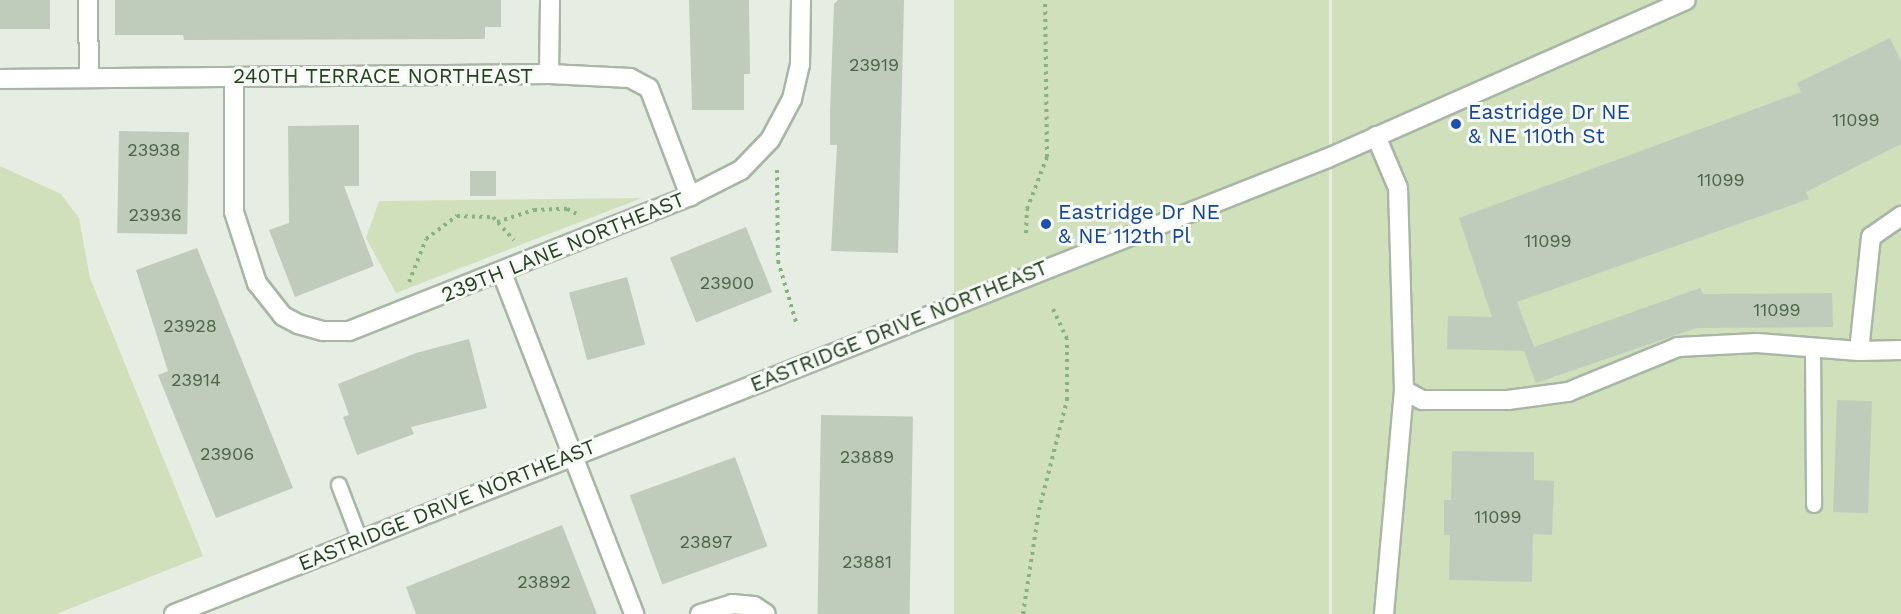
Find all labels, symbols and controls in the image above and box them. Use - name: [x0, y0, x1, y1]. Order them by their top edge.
- house number: 23919: [849, 54, 899, 76]
- street label: 240TH TERRACE NORTHEAST: [233, 63, 533, 89]
- place label: Eastridge Dr NE & NE 110th St: [1468, 99, 1630, 149]
- house number: 11099: [1832, 109, 1880, 131]
- marker: Eastridge Dr NE & NE 110th St: [1449, 117, 1463, 131]
- house number: 23938: [127, 139, 181, 161]
- house number: 11099: [1697, 169, 1745, 191]
- street label: 239TH LANE NORTHEAST: [438, 187, 688, 307]
- place label: Eastridge Dr NE & NE 112th Pl: [1058, 199, 1220, 249]
- house number: 23936: [128, 204, 182, 226]
- marker: Eastridge Dr NE & NE 112th Pl: [1039, 217, 1053, 231]
- house number: 11099: [1524, 230, 1572, 252]
- street label: EASTRIDGE DRIVE NORTHEAST: [747, 255, 1051, 397]
- house number: 23900: [700, 272, 754, 294]
- house number: 11099: [1753, 299, 1801, 321]
- house number: 23928: [163, 315, 217, 337]
- house number: 23914: [171, 369, 221, 391]
- street label: EASTRIDGE DRIVE NORTHEAST: [295, 434, 599, 576]
- house number: 23906: [200, 443, 254, 465]
- house number: 23889: [840, 446, 894, 468]
- house number: 11099: [1474, 506, 1522, 528]
- house number: 23897: [680, 531, 732, 553]
- house number: 23881: [842, 551, 892, 573]
- house number: 23892: [517, 571, 571, 593]

